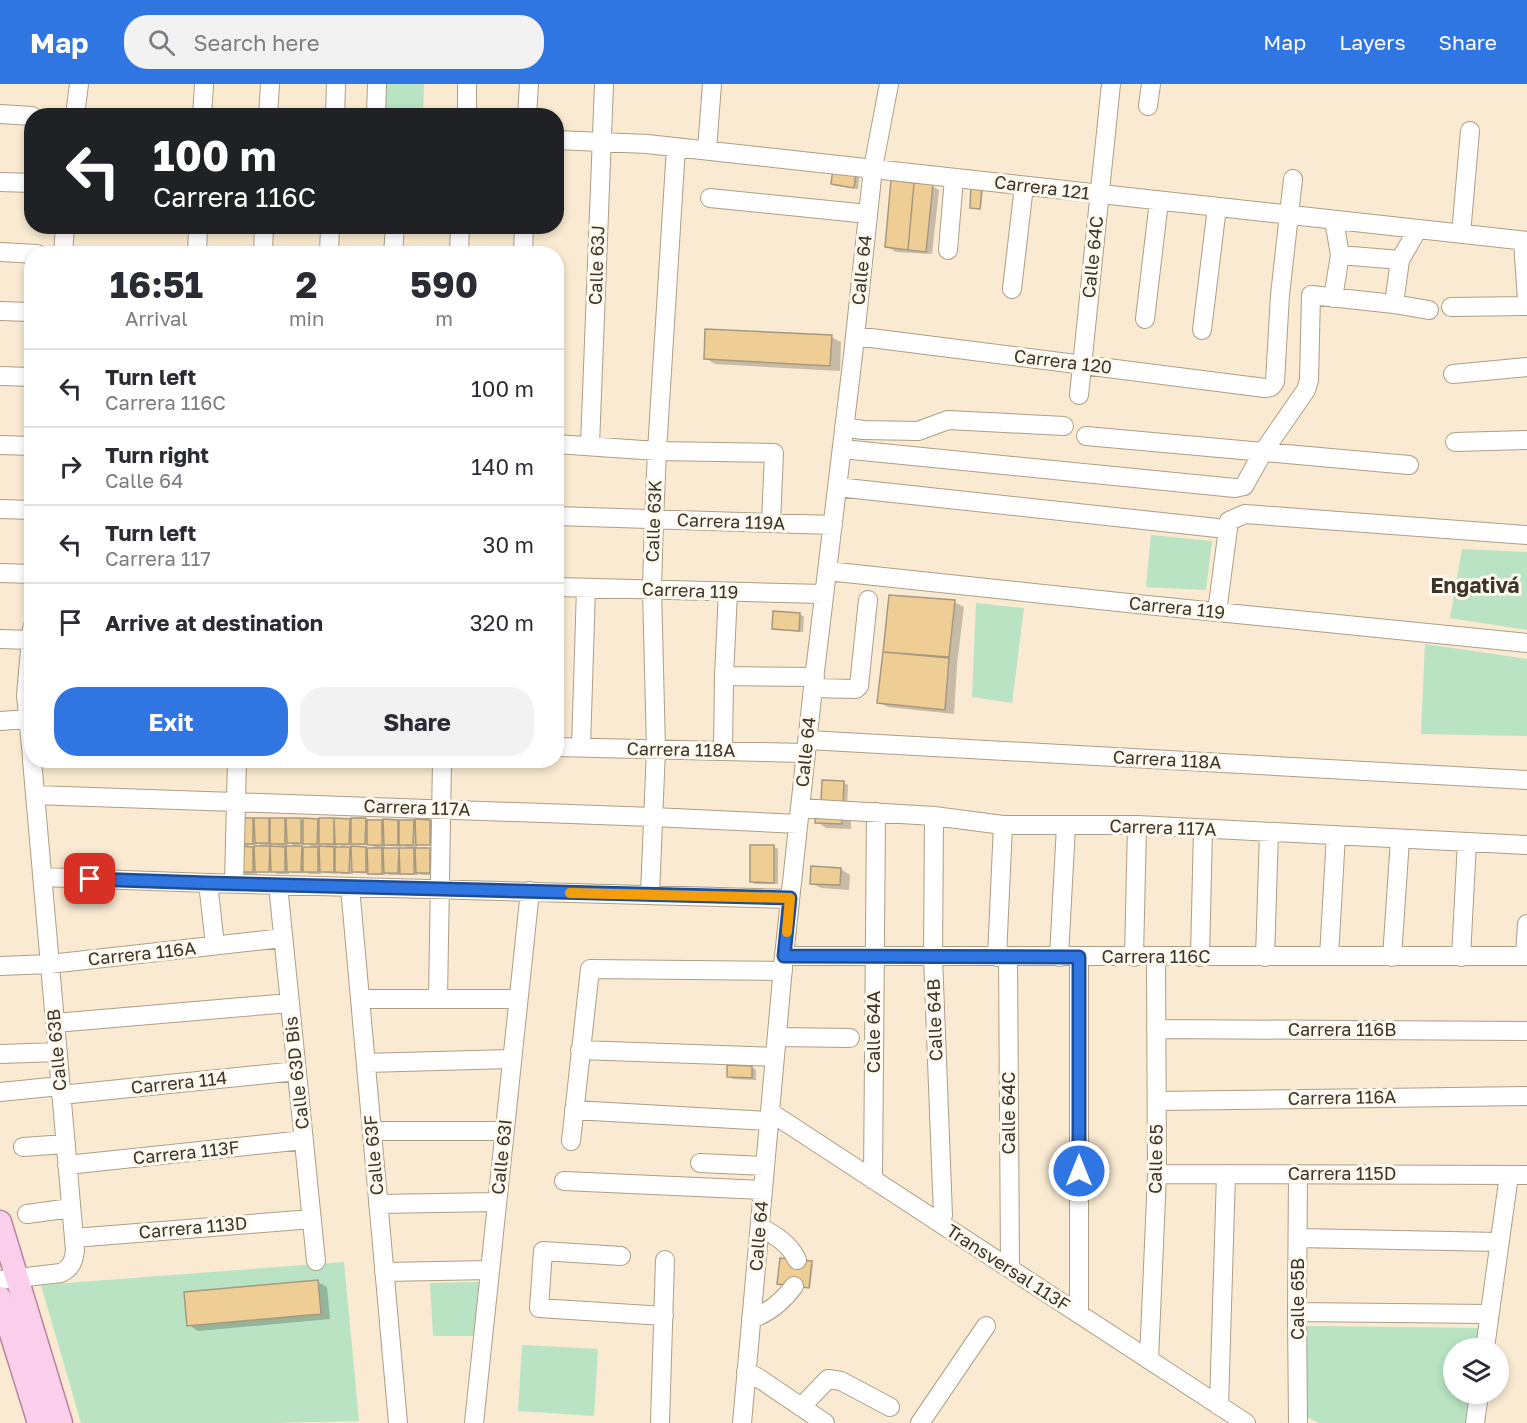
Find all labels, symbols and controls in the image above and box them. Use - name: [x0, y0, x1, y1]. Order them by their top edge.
- search box: [124, 15, 544, 69]
- text: Map: [30, 26, 88, 59]
- icon: search: [145, 26, 178, 59]
- text: Search here: [193, 29, 319, 56]
- text: Map: [1263, 29, 1306, 55]
- text: Layers: [1339, 29, 1406, 55]
- text: Share: [1439, 29, 1497, 55]
- text: 100 m: [153, 130, 276, 180]
- icon: left: [54, 132, 132, 210]
- street label: Carrera 121: [993, 170, 1091, 204]
- text: Carrera 116C: [153, 181, 316, 213]
- street label: Calle 64C: [1077, 215, 1107, 299]
- street label: Calle 63J: [584, 225, 608, 305]
- street label: Calle 64: [846, 234, 876, 306]
- text: 16:51: [110, 263, 203, 306]
- text: 2: [296, 263, 318, 306]
- text: 590: [410, 263, 478, 306]
- text: Arrival: [125, 306, 188, 330]
- text: min: [289, 306, 324, 330]
- text: m: [435, 306, 453, 330]
- street label: Carrera 120: [1013, 344, 1113, 378]
- text: Turn left: [105, 363, 196, 390]
- icon: left: [54, 372, 87, 405]
- text: 100 m: [471, 375, 534, 402]
- text: Carrera 116C: [105, 390, 226, 414]
- text: Turn right: [105, 441, 209, 468]
- icon: right: [54, 450, 87, 483]
- text: 140 m: [471, 453, 534, 480]
- text: Calle 64: [105, 468, 183, 492]
- street label: Calle 63K: [641, 479, 665, 563]
- street label: Carrera 119A: [676, 508, 786, 534]
- text: Turn left: [105, 519, 196, 546]
- icon: left: [54, 528, 87, 561]
- text: 30 m: [483, 531, 534, 558]
- text: Carrera 117: [105, 546, 211, 570]
- district label: Engativá: [1430, 572, 1520, 598]
- street label: Carrera 119: [641, 577, 739, 603]
- street label: Carrera 119: [1128, 591, 1226, 623]
- icon: arrive: [54, 606, 87, 639]
- text: Arrive at destination: [105, 609, 323, 636]
- text: 320 m: [470, 609, 534, 636]
- button: Exit: [54, 687, 288, 756]
- button: Share: [300, 687, 534, 756]
- street label: Calle 64: [790, 716, 820, 788]
- street label: Carrera 118A: [626, 737, 736, 761]
- street label: Carrera 118A: [1112, 745, 1222, 773]
- street label: Carrera 117A: [363, 794, 471, 820]
- street label: Carrera 117A: [1109, 814, 1217, 840]
- pin: [64, 853, 115, 904]
- icon: arrive: [73, 862, 106, 895]
- street label: Carrera 116A: [87, 936, 197, 970]
- street label: Carrera 116C: [1102, 945, 1210, 967]
- street label: Calle 64B: [922, 978, 946, 1062]
- street label: Calle 64A: [862, 991, 884, 1073]
- street label: Calle 63B: [41, 1008, 71, 1092]
- street label: Calle 63D Bis: [279, 1015, 313, 1131]
- street label: Carrera 116B: [1288, 1018, 1396, 1040]
- street label: Carrera 114: [130, 1066, 228, 1098]
- street label: Calle 64C: [997, 1072, 1019, 1154]
- street label: Carrera 116A: [1287, 1085, 1396, 1109]
- street label: Calle 63F: [359, 1114, 387, 1196]
- street label: Calle 63I: [486, 1118, 516, 1196]
- street label: Calle 65: [1143, 1124, 1167, 1194]
- street label: Carrera 113F: [132, 1135, 240, 1169]
- position arrow: [1047, 1139, 1111, 1203]
- street label: Carrera 115D: [1288, 1162, 1396, 1184]
- street label: Calle 64: [744, 1200, 772, 1272]
- street label: Carrera 113D: [138, 1211, 248, 1243]
- street label: Transversal 113F: [943, 1219, 1075, 1315]
- street label: Calle 65B: [1286, 1258, 1308, 1340]
- map controls: [1443, 1338, 1509, 1404]
- button: layers: [1443, 1338, 1509, 1404]

